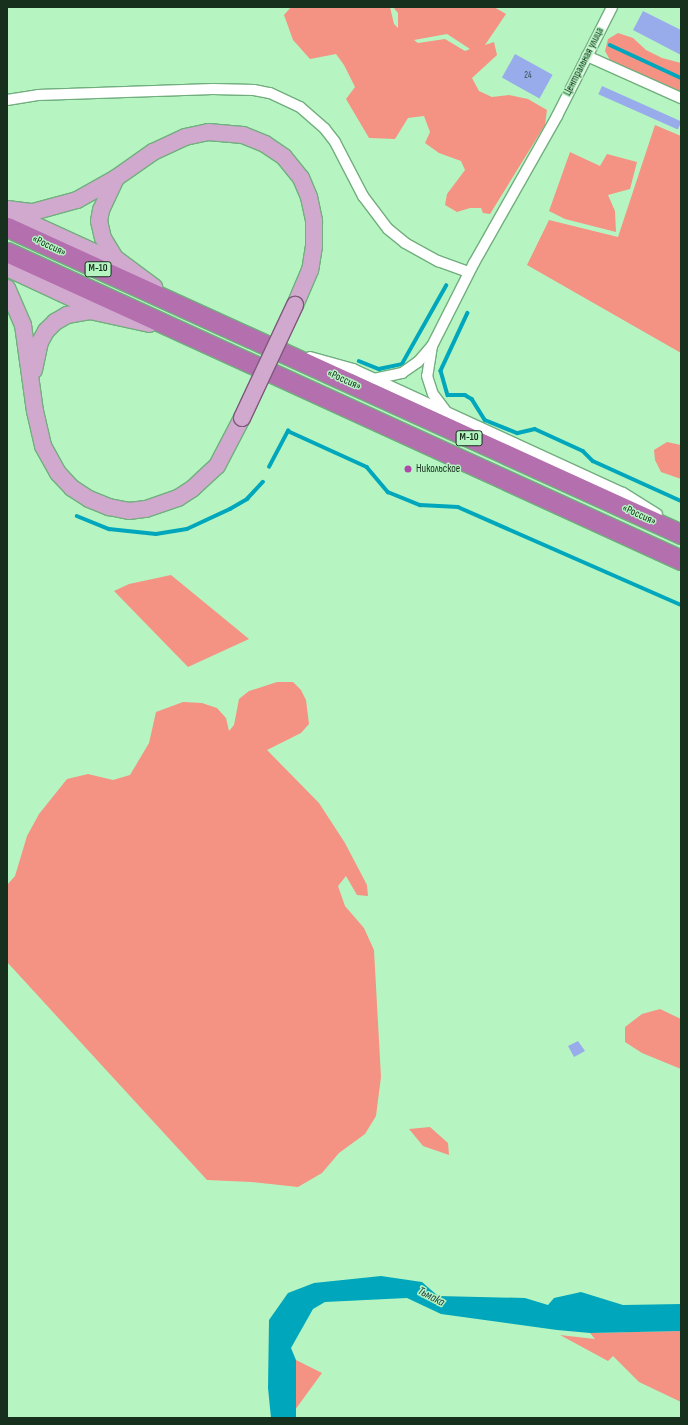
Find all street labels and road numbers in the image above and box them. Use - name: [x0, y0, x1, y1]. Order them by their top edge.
- street label: Центральная улица: [561, 26, 607, 98]
- street label: «Россия»: [30, 232, 68, 260]
- road number: М-10: [84, 261, 112, 277]
- street label: «Россия»: [325, 367, 363, 393]
- road number: М-10: [455, 430, 483, 446]
- street label: «Россия»: [620, 502, 658, 528]

